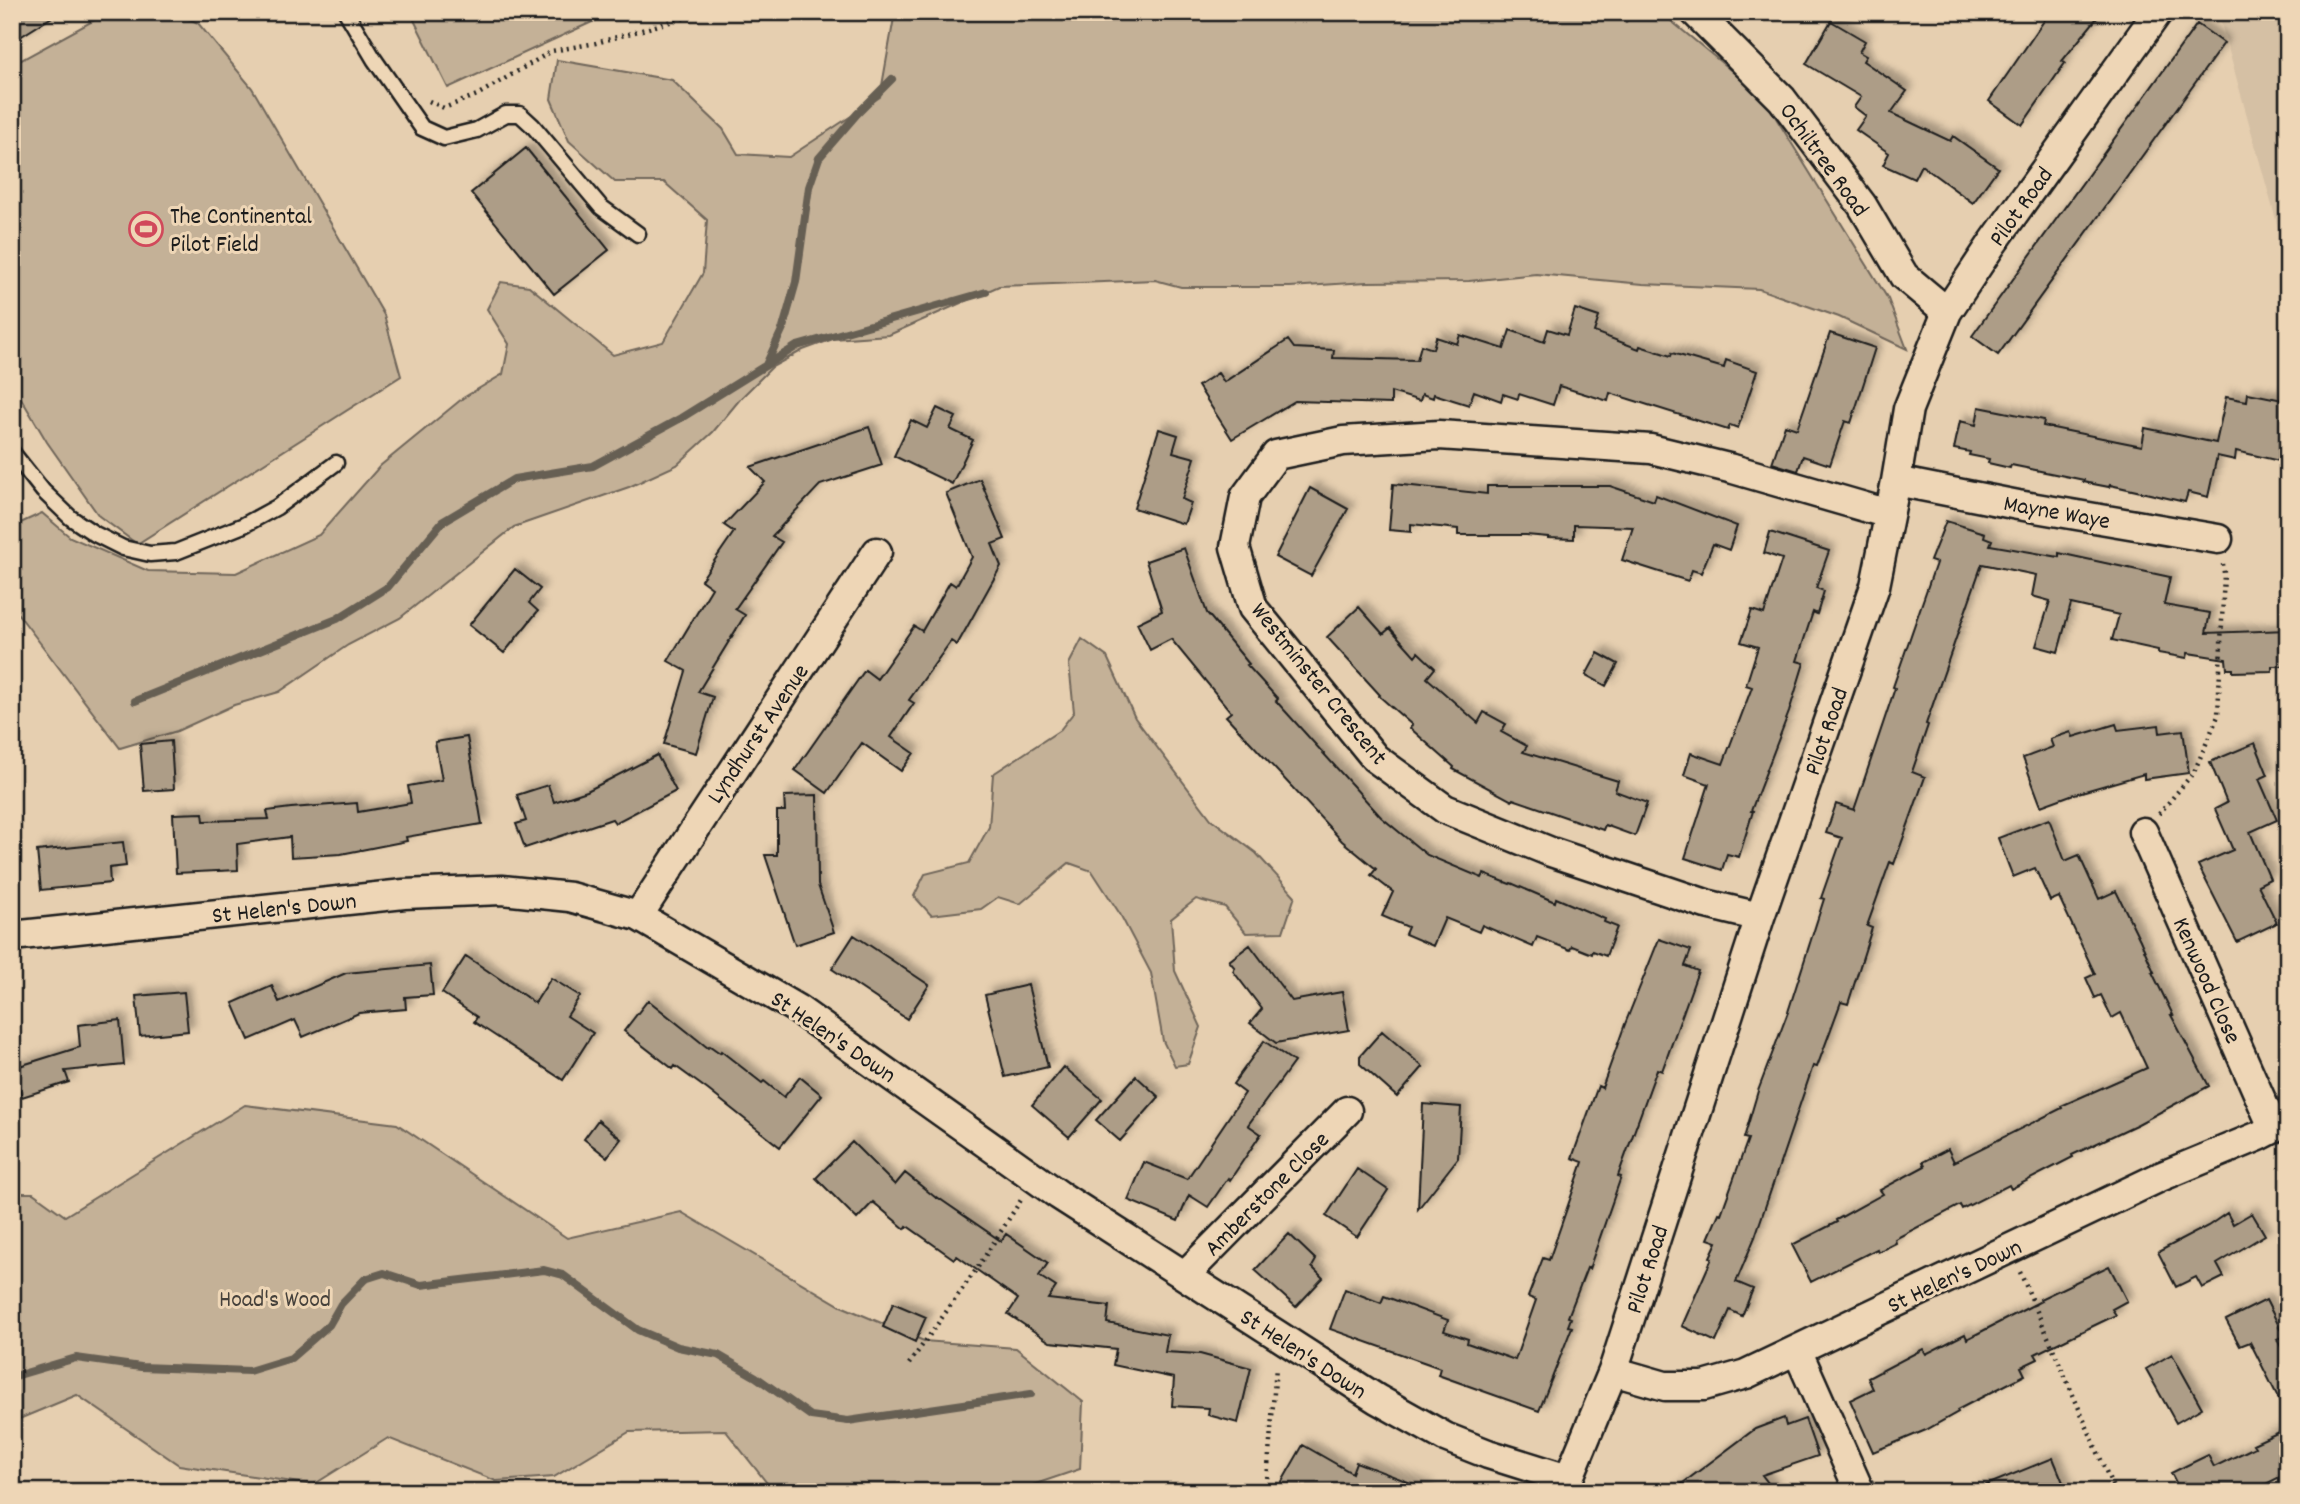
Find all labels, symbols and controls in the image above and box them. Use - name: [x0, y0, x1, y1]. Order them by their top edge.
- street label: Ochiltree Road: [1770, 97, 1876, 225]
- street label: Pilot Road: [1982, 161, 2063, 255]
- place label: The Continental Pilot Field: [170, 201, 312, 263]
- sports icon: The Continental Pilot Field: [127, 210, 165, 248]
- street label: Mayne Waye: [2001, 488, 2112, 540]
- street label: Westminster Crescent: [1241, 596, 1394, 774]
- street label: Lyndhurst Avenue: [700, 658, 819, 811]
- street label: Pilot Road: [1797, 683, 1859, 780]
- street label: St Helen's Down: [210, 885, 358, 934]
- street label: Kenwood Close: [2162, 913, 2248, 1050]
- street label: St Helen's Down: [763, 984, 902, 1093]
- street label: Amberstone Close: [1198, 1125, 1339, 1266]
- street label: Pilot Road: [1619, 1221, 1679, 1318]
- street label: St Helen's Down: [1882, 1232, 2028, 1324]
- park label: Hoad's Wood: [219, 1284, 331, 1318]
- street label: St Helen's Down: [1232, 1302, 1372, 1409]

